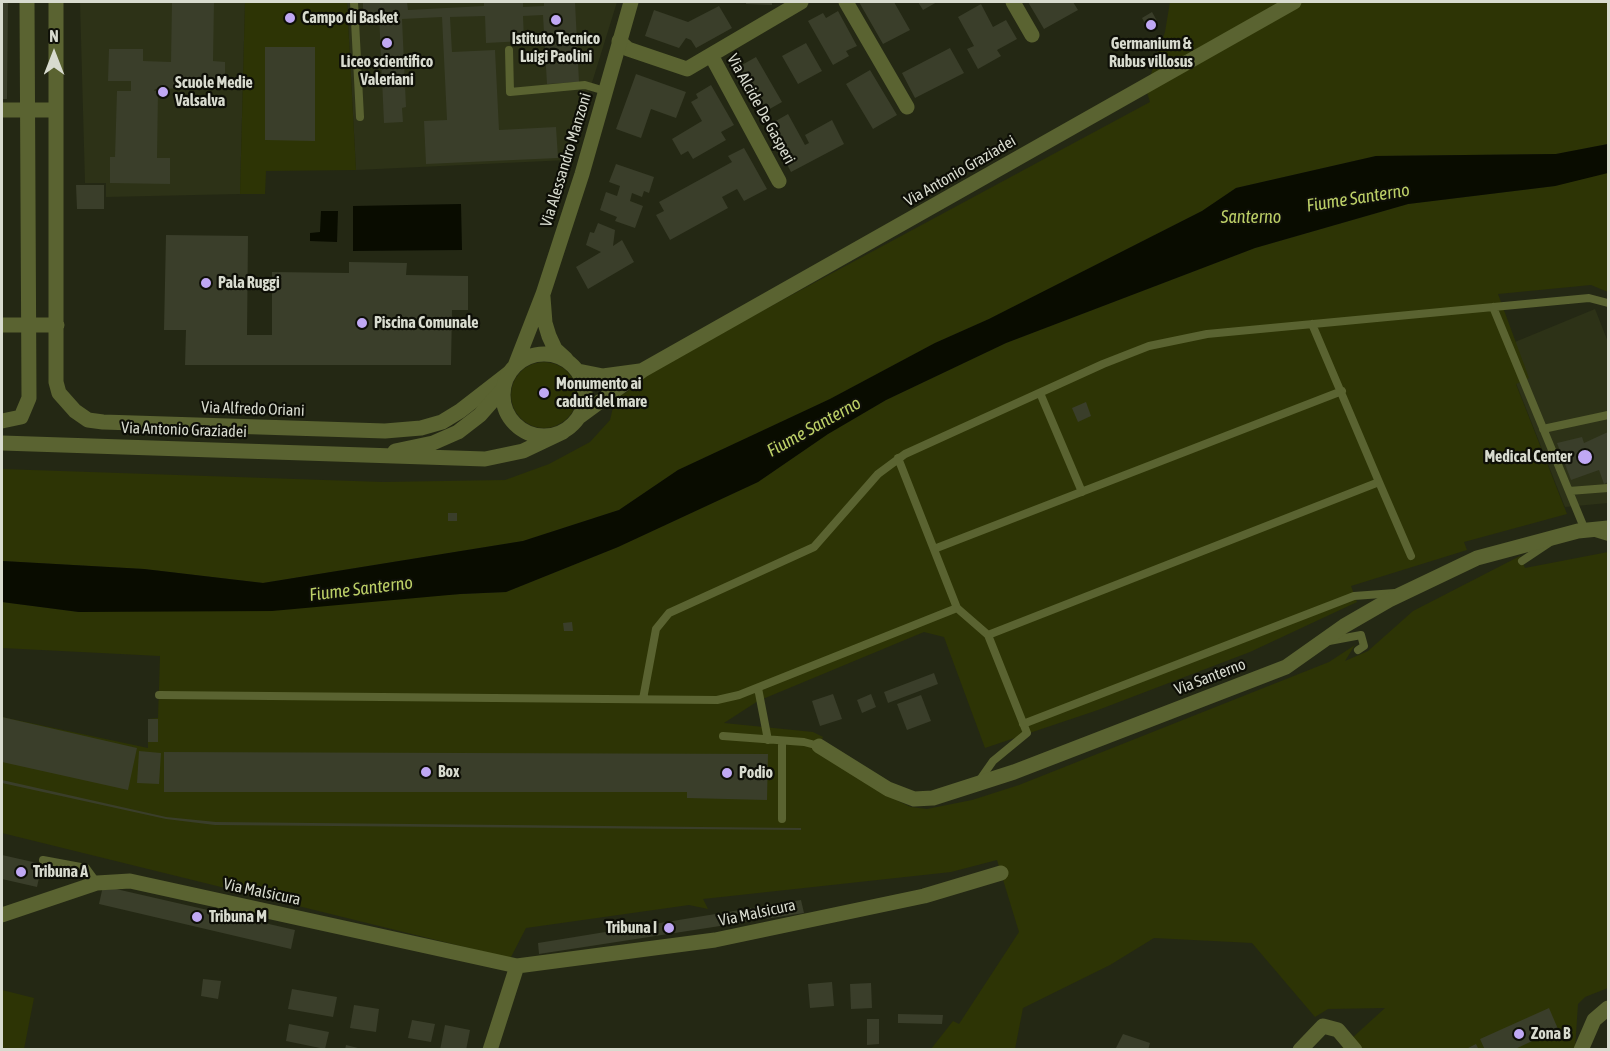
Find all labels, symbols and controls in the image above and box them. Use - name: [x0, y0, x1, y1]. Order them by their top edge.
- place label: Campo di Basket: [302, 8, 398, 28]
- marker: Campo di Basket: [283, 11, 297, 25]
- marker: Istituto Tecnico Luigi Paolini: [549, 13, 563, 27]
- marker: Germanium & Rubus villosus: [1144, 18, 1158, 32]
- north arrow: [24, 24, 84, 84]
- text: N: [49, 27, 59, 45]
- place label: Istituto Tecnico Luigi Paolini: [512, 29, 600, 67]
- place label: Germanium & Rubus villosus: [1109, 34, 1193, 72]
- marker: Liceo scientifico Valeriani: [380, 36, 394, 50]
- street label: Via Alcide De Gasperi: [723, 51, 799, 167]
- place label: Liceo scientifico Valeriani: [341, 52, 433, 90]
- place label: Scuole Medie Valsalva: [175, 73, 253, 111]
- marker: Scuole Medie Valsalva: [156, 85, 170, 99]
- street label: Via Alessandro Manzoni: [536, 91, 596, 229]
- street label: Via Antonio Graziadei: [901, 131, 1019, 211]
- water label: Fiume Santerno: [1305, 179, 1411, 217]
- water label: Santerno: [1221, 206, 1281, 228]
- place label: Pala Ruggi: [218, 273, 280, 293]
- marker: Pala Ruggi: [199, 276, 213, 290]
- place label: Piscina Comunale: [374, 313, 479, 333]
- marker: Piscina Comunale: [355, 316, 369, 330]
- place label: Monumento ai caduti del mare: [556, 374, 647, 412]
- marker: Monumento ai caduti del mare: [537, 386, 551, 400]
- water label: Fiume Santerno: [763, 392, 865, 462]
- street label: Via Alfredo Oriani: [201, 398, 305, 420]
- street label: Via Antonio Graziadei: [121, 418, 247, 442]
- place label: Medical Center: [1484, 447, 1572, 467]
- marker: Medical Center: [1576, 448, 1594, 466]
- water label: Fiume Santerno: [308, 572, 414, 606]
- street label: Via Santerno: [1172, 655, 1248, 699]
- place label: Box: [438, 762, 459, 782]
- place label: Podio: [739, 763, 773, 783]
- marker: Box: [419, 765, 433, 779]
- marker: Podio: [720, 766, 734, 780]
- place label: Tribuna A: [33, 862, 88, 882]
- marker: Tribuna A: [14, 865, 28, 879]
- street label: Via Malsicura: [222, 874, 302, 910]
- street label: Via Malsicura: [717, 895, 797, 931]
- place label: Tribuna M: [209, 907, 267, 927]
- marker: Tribuna M: [190, 910, 204, 924]
- place label: Tribuna I: [606, 918, 657, 938]
- marker: Tribuna I: [662, 921, 676, 935]
- place label: Zona B: [1531, 1024, 1571, 1044]
- marker: Zona B: [1512, 1027, 1526, 1041]

